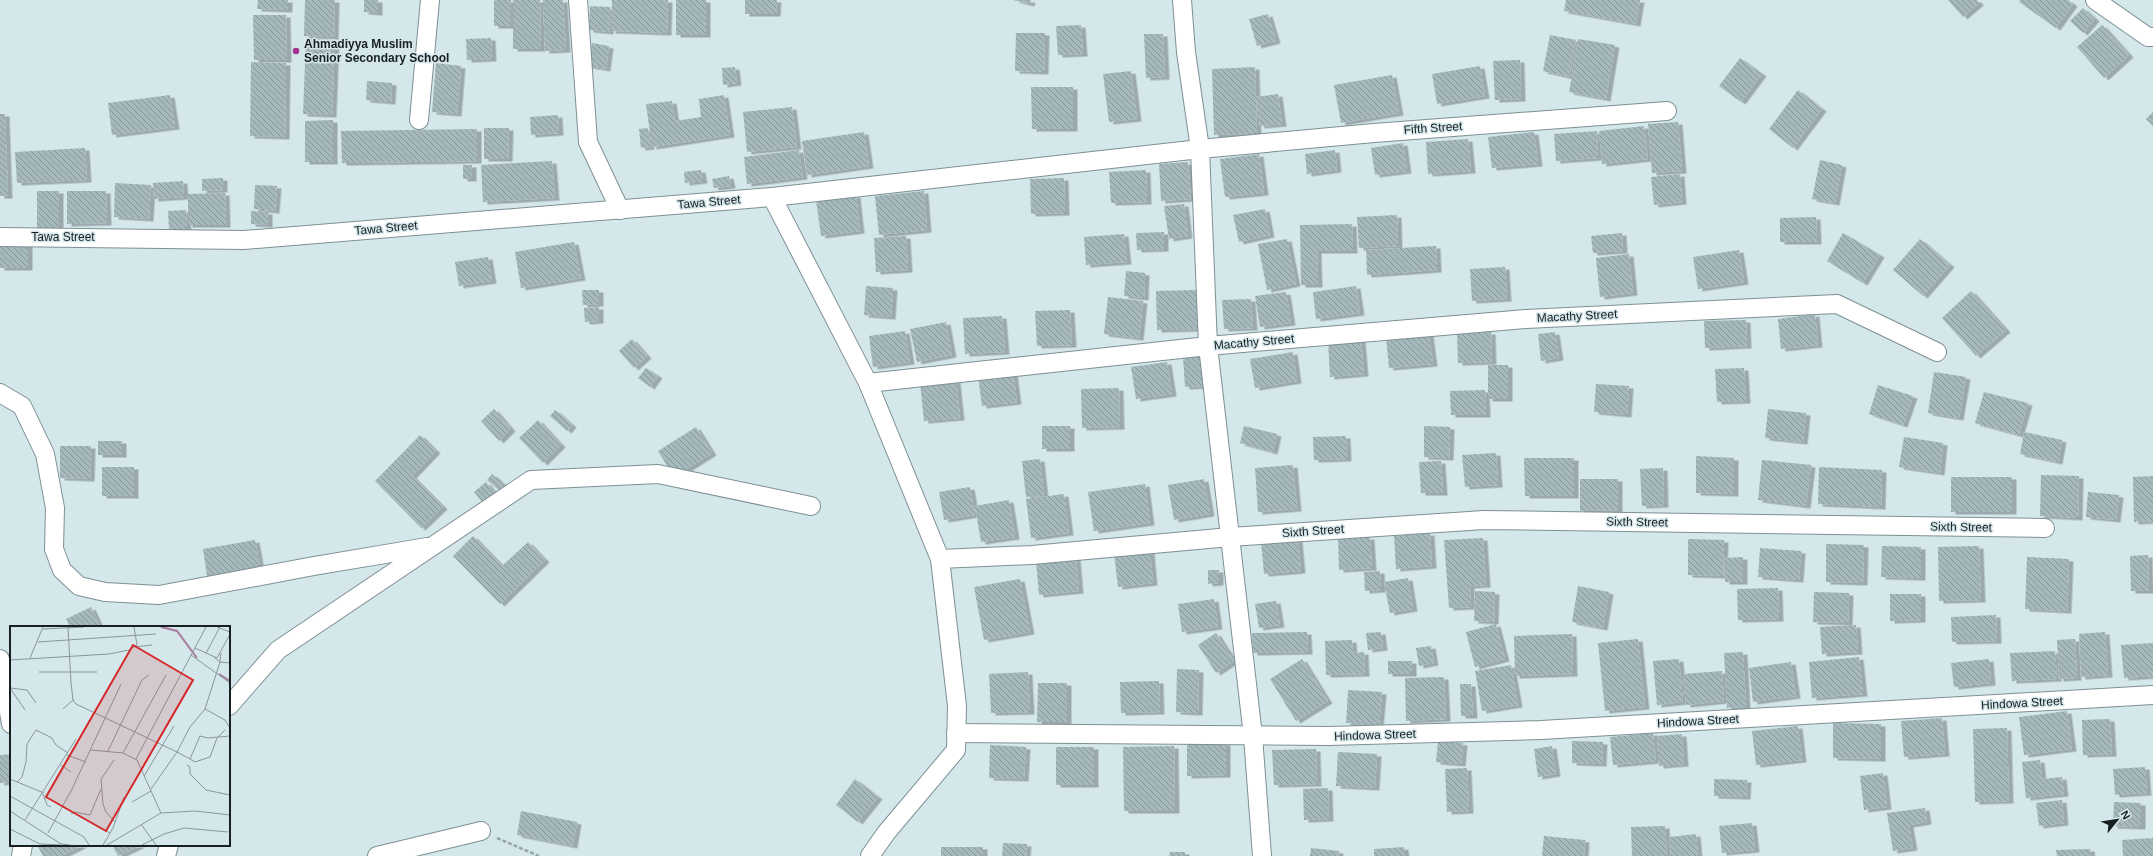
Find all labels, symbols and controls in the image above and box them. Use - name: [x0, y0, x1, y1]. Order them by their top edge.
- place label: Ahmadiyya Muslim Senior Secondary School: [304, 37, 449, 65]
- marker: Ahmadiyya Muslim Senior Secondary School: [291, 46, 301, 56]
- street label: Fifth Street: [1403, 119, 1463, 137]
- street label: Tawa Street: [677, 192, 742, 212]
- street label: Tawa Street: [354, 218, 419, 238]
- street label: Tawa Street: [31, 230, 95, 244]
- street label: Macathy Street: [1536, 307, 1618, 325]
- street label: Macathy Street: [1213, 331, 1295, 352]
- street label: Sixth Street: [1606, 514, 1669, 530]
- street label: Sixth Street: [1930, 519, 1993, 535]
- street label: Sixth Street: [1282, 522, 1345, 540]
- inset map: [10, 626, 230, 846]
- street label: Hindowa Street: [1981, 694, 2064, 712]
- street label: Hindowa Street: [1657, 712, 1740, 730]
- street label: Hindowa Street: [1334, 727, 1417, 743]
- north arrow: [2097, 800, 2137, 840]
- text: N: [2118, 809, 2133, 821]

